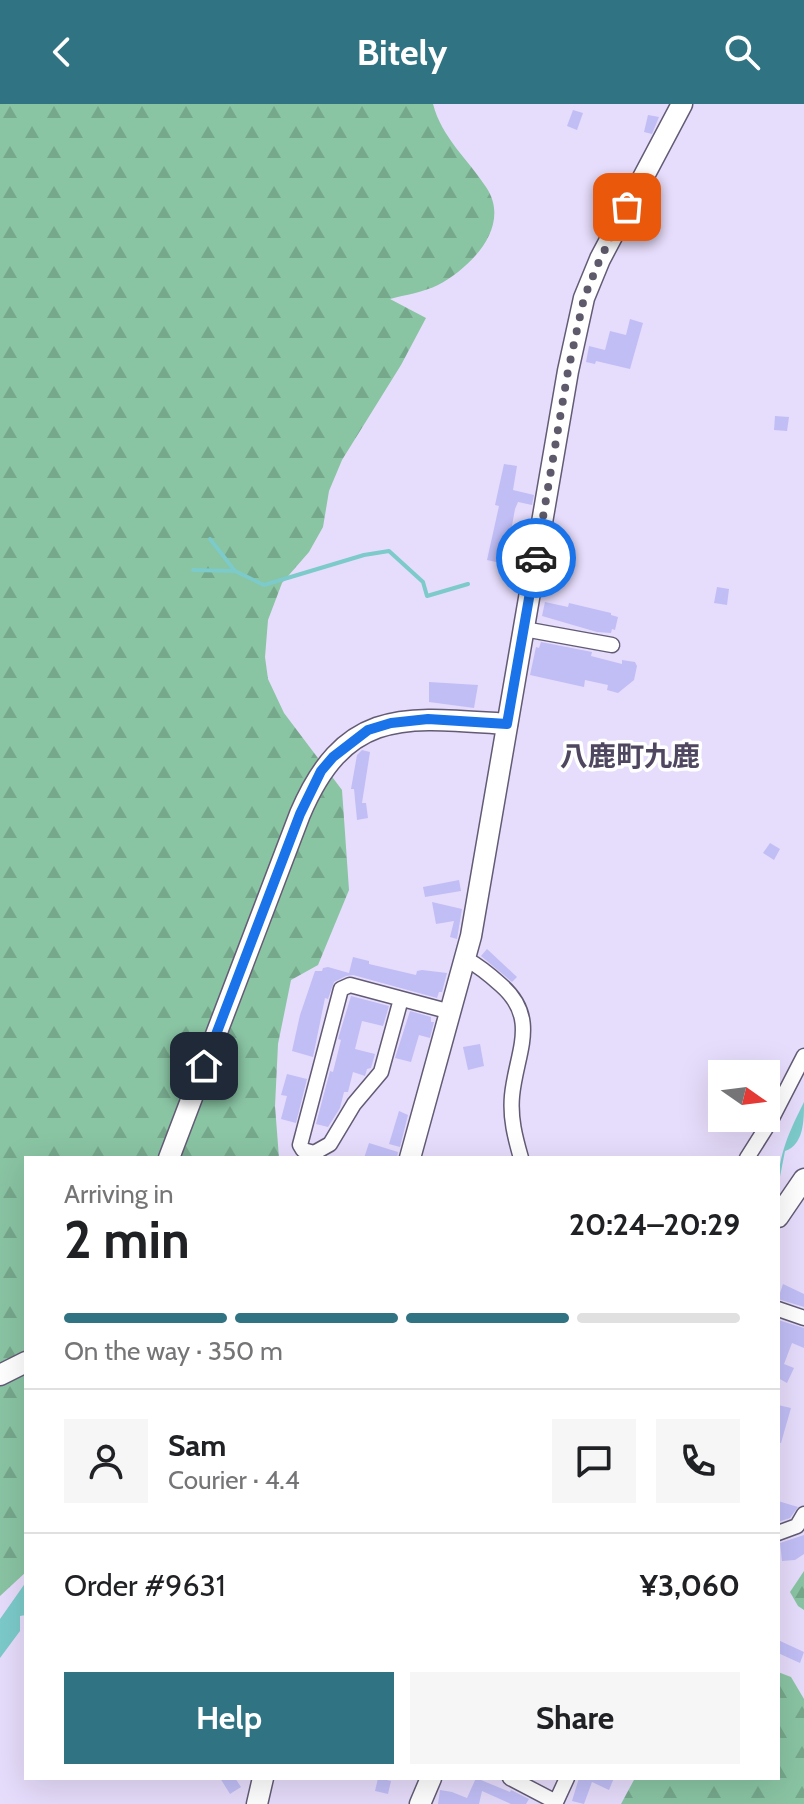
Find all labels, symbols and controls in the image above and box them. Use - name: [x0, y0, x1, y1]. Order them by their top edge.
- icon: back: [40, 30, 84, 74]
- text: Bitely: [357, 30, 447, 74]
- icon: search: [720, 30, 764, 74]
- pin: [593, 173, 661, 241]
- icon: bag: [605, 185, 649, 229]
- courier: [496, 518, 576, 598]
- icon: car: [514, 536, 558, 580]
- district label: 八鹿町九鹿: [560, 739, 700, 773]
- pin: [170, 1032, 238, 1100]
- icon: home: [182, 1044, 226, 1088]
- north arrow: [708, 1060, 780, 1132]
- map controls: [708, 1060, 780, 1132]
- text: Arriving in: [64, 1178, 174, 1210]
- text: 20:24–20:29: [569, 1206, 740, 1243]
- text: 2 min: [64, 1208, 190, 1271]
- text: On the way · 350 m: [64, 1335, 283, 1367]
- button: person: [64, 1419, 148, 1503]
- button: chat: [552, 1419, 636, 1503]
- button: phone: [656, 1419, 740, 1503]
- text: Sam: [168, 1427, 226, 1464]
- text: Courier · 4.4: [168, 1464, 300, 1496]
- text: Order #9631: [64, 1567, 225, 1604]
- text: ¥3,060: [640, 1567, 740, 1604]
- button: Help: [64, 1672, 394, 1764]
- button: Share: [410, 1672, 740, 1764]

